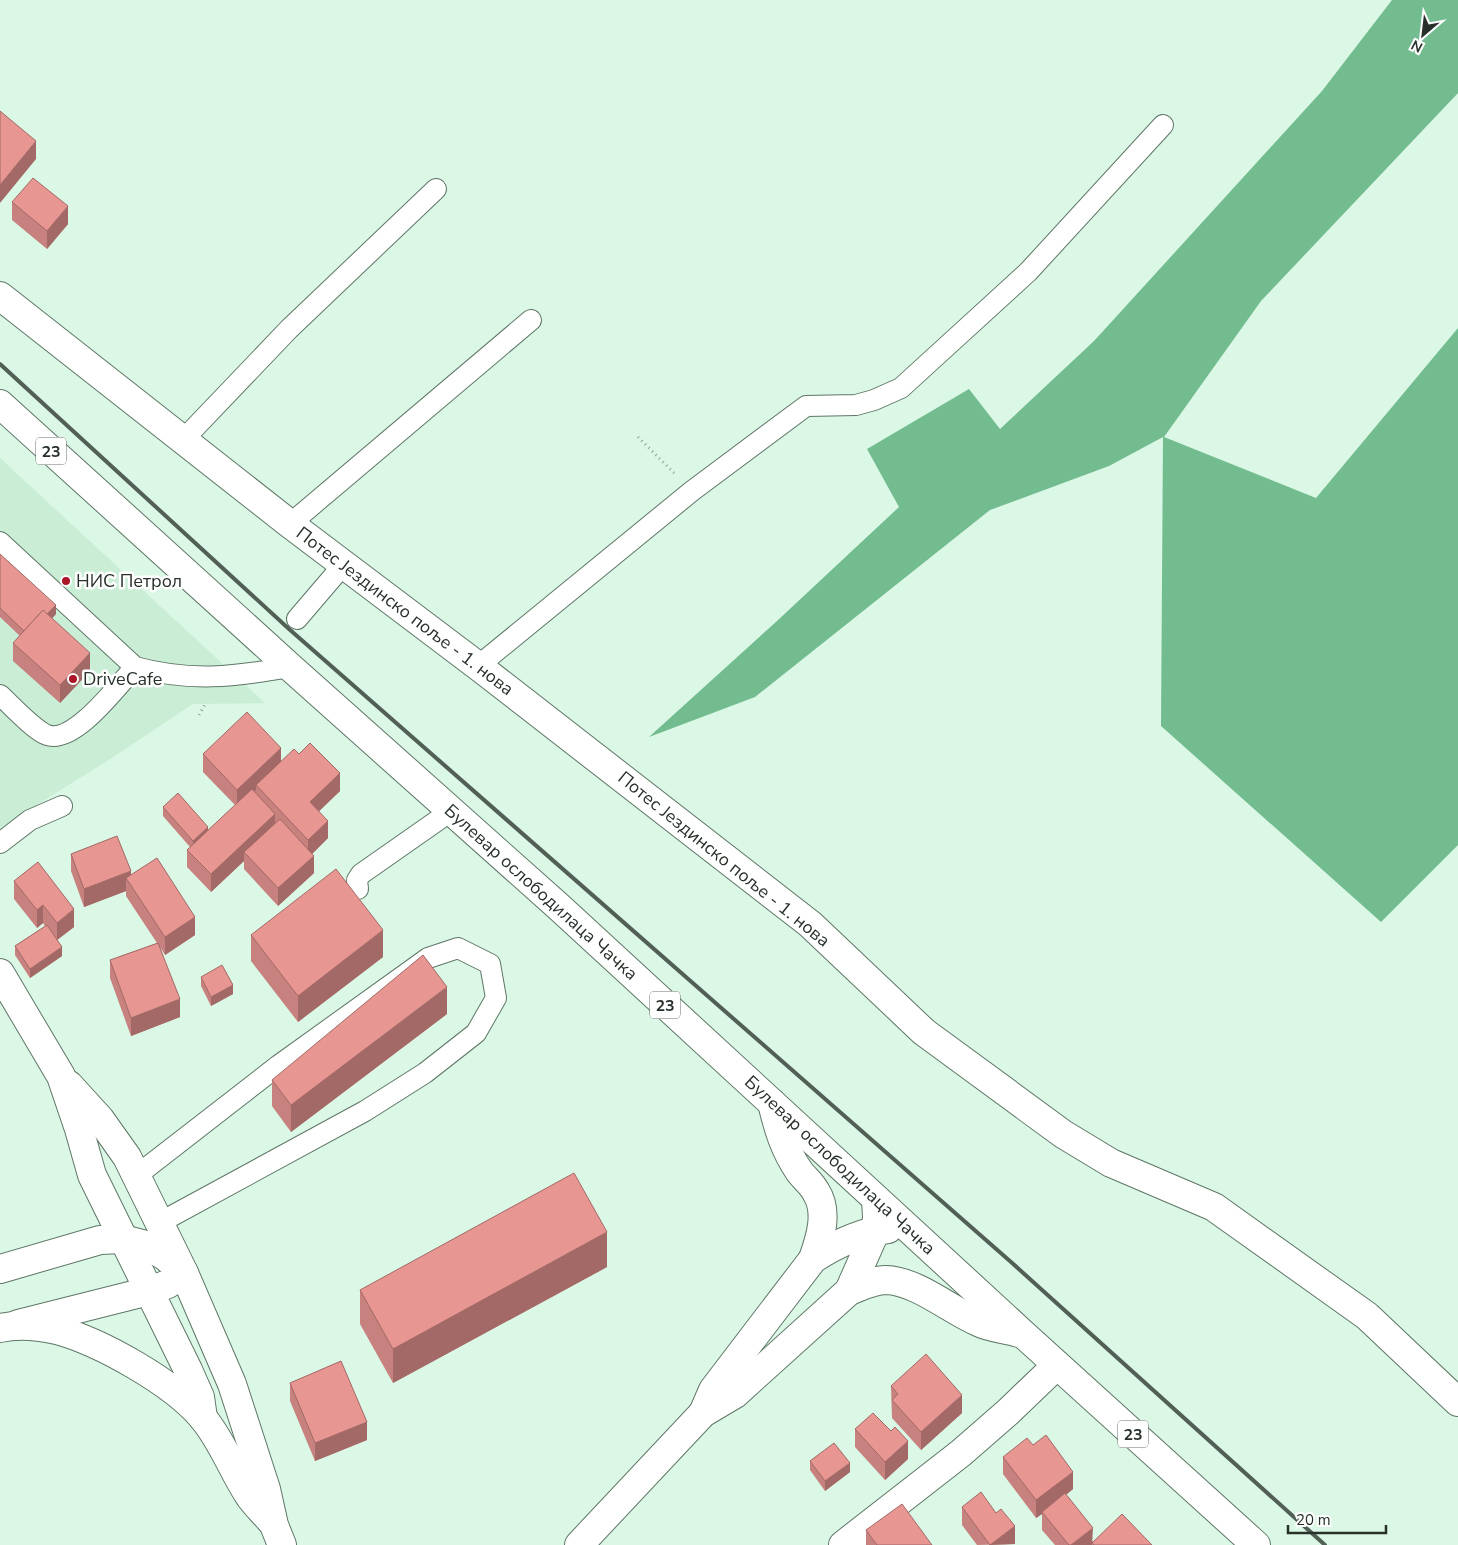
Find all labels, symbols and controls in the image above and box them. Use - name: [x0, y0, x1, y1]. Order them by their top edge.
- north arrow: [1398, 10, 1448, 60]
- text: N: [1408, 35, 1426, 57]
- road number: 23: [36, 438, 66, 464]
- street label: Потес Јездинско поље - 1. нова: [291, 521, 519, 701]
- place label: НИС Петрол: [76, 569, 182, 593]
- marker: НИС Петрол: [60, 575, 72, 587]
- place label: DriveCafe: [83, 667, 162, 691]
- marker: DriveCafe: [67, 673, 79, 685]
- street label: Потес Јездинско поље - 1. нова: [613, 766, 835, 952]
- street label: Булевар ослободилаца Чачка: [439, 799, 643, 985]
- road number: 23: [650, 992, 680, 1018]
- street label: Булевар ослободилаца Чачка: [739, 1070, 941, 1260]
- road number: 23: [1118, 1420, 1148, 1448]
- scale bar: [1288, 1502, 1386, 1534]
- text: 20 m: [1296, 1510, 1331, 1530]

